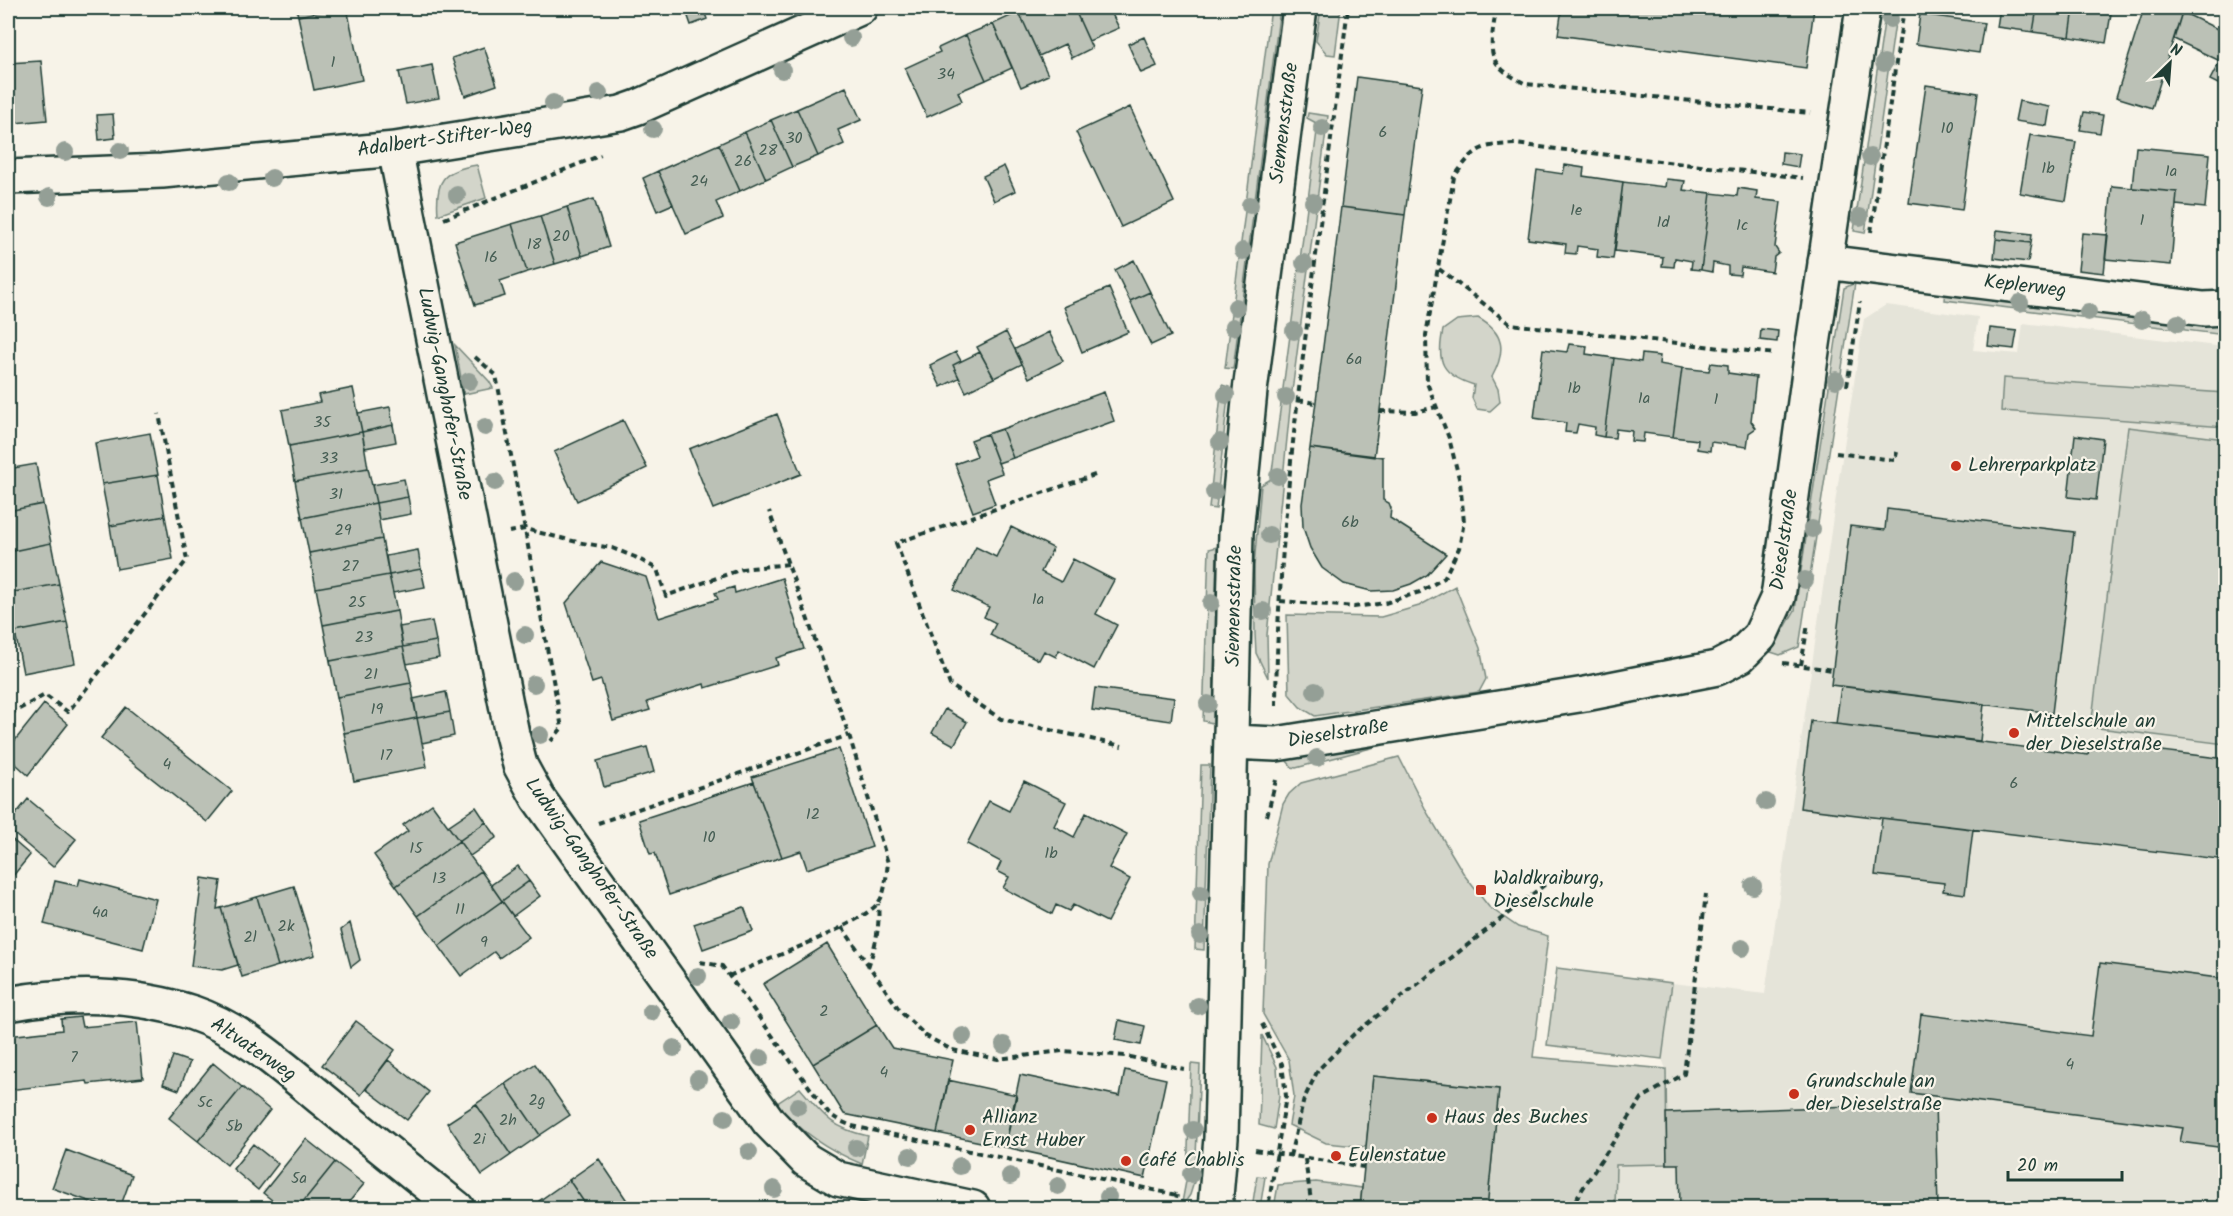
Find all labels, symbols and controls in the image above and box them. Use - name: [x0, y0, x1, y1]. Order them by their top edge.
- north arrow: [2140, 33, 2200, 93]
- text: N: [2166, 37, 2186, 64]
- house number: 1: [330, 50, 336, 75]
- street label: Siemensstraße: [1262, 61, 1308, 185]
- house number: 34: [937, 62, 955, 87]
- street label: Adalbert-Stifter-Weg: [355, 111, 535, 167]
- house number: 10: [1940, 116, 1954, 141]
- house number: 6: [1379, 120, 1387, 145]
- house number: 30: [785, 126, 803, 151]
- house number: 28: [759, 138, 778, 163]
- house number: 26: [734, 149, 752, 174]
- house number: 1b: [2041, 156, 2055, 181]
- house number: 1a: [2165, 159, 2177, 184]
- house number: 24: [690, 169, 708, 194]
- house number: 1e: [1570, 198, 1582, 223]
- house number: 1: [2139, 208, 2145, 233]
- house number: 1d: [1656, 210, 1671, 235]
- house number: 1c: [1736, 213, 1748, 238]
- house number: 20: [552, 224, 570, 249]
- house number: 18: [527, 232, 542, 257]
- house number: 16: [484, 245, 498, 270]
- street label: Keplerweg: [1982, 266, 2068, 308]
- street label: Ludwig-Ganghofer-Straße: [408, 285, 480, 503]
- house number: 6a: [1346, 347, 1362, 372]
- house number: 1b: [1567, 376, 1581, 401]
- house number: 1a: [1638, 386, 1650, 411]
- house number: 1: [1713, 387, 1719, 412]
- house number: 35: [313, 410, 332, 435]
- house number: 33: [320, 446, 338, 471]
- place label: Lehrerparkplatz: [1968, 450, 2096, 482]
- marker: Lehrerparkplatz: [1949, 459, 1963, 473]
- house number: 31: [329, 482, 343, 507]
- street label: Dieselstraße: [1762, 487, 1808, 593]
- house number: 6b: [1341, 510, 1359, 535]
- house number: 29: [334, 518, 352, 543]
- street label: Siemensstraße: [1218, 545, 1252, 667]
- house number: 27: [342, 554, 359, 579]
- house number: 1a: [1032, 587, 1044, 612]
- house number: 25: [348, 590, 367, 615]
- house number: 23: [355, 625, 373, 650]
- house number: 21: [364, 662, 378, 687]
- house number: 19: [371, 697, 384, 722]
- place label: Mittelschule an der Dieselstraße: [2026, 706, 2162, 761]
- street label: Dieselstraße: [1285, 710, 1391, 758]
- marker: Mittelschule an der Dieselstraße: [2007, 726, 2021, 740]
- house number: 17: [380, 743, 393, 768]
- house number: 4: [163, 752, 172, 777]
- street label: Ludwig-Ganghofer-Straße: [516, 771, 666, 967]
- house number: 6: [2010, 771, 2018, 796]
- house number: 12: [806, 802, 820, 827]
- house number: 10: [702, 825, 716, 850]
- house number: 15: [409, 836, 424, 861]
- house number: 1b: [1044, 841, 1058, 866]
- place label: Waldkraiburg, Dieselschule: [1493, 863, 1604, 918]
- house number: 13: [432, 866, 446, 891]
- marker: Waldkraiburg, Dieselschule: [1474, 883, 1488, 897]
- house number: 11: [455, 897, 465, 922]
- house number: 4a: [92, 900, 108, 925]
- house number: 2k: [278, 914, 295, 939]
- house number: 2l: [243, 925, 257, 950]
- house number: 9: [480, 930, 488, 955]
- house number: 2: [819, 999, 829, 1024]
- street label: Altvaterweg: [203, 1009, 303, 1091]
- house number: 7: [70, 1045, 78, 1070]
- house number: 4: [2066, 1052, 2075, 1077]
- house number: 4: [880, 1060, 889, 1085]
- place label: Grundschule an der Dieselstraße: [1806, 1066, 1942, 1121]
- marker: Grundschule an der Dieselstraße: [1787, 1087, 1801, 1101]
- house number: 2g: [529, 1088, 545, 1113]
- house number: 5c: [197, 1090, 213, 1115]
- place label: Allianz Ernst Huber: [982, 1102, 1086, 1157]
- place label: Haus des Buches: [1444, 1102, 1588, 1134]
- house number: 2h: [499, 1108, 517, 1133]
- marker: Haus des Buches: [1425, 1111, 1439, 1125]
- house number: 5b: [226, 1114, 243, 1139]
- marker: Allianz Ernst Huber: [963, 1123, 977, 1137]
- house number: 2i: [472, 1127, 487, 1152]
- place label: Eulenstatue: [1348, 1140, 1446, 1172]
- scale bar: [2008, 1144, 2122, 1182]
- place label: Café Chablis: [1138, 1145, 1245, 1177]
- marker: Eulenstatue: [1329, 1149, 1343, 1163]
- text: 20 m: [2017, 1152, 2058, 1181]
- marker: Café Chablis: [1119, 1154, 1133, 1168]
- house number: 5a: [291, 1166, 307, 1191]

